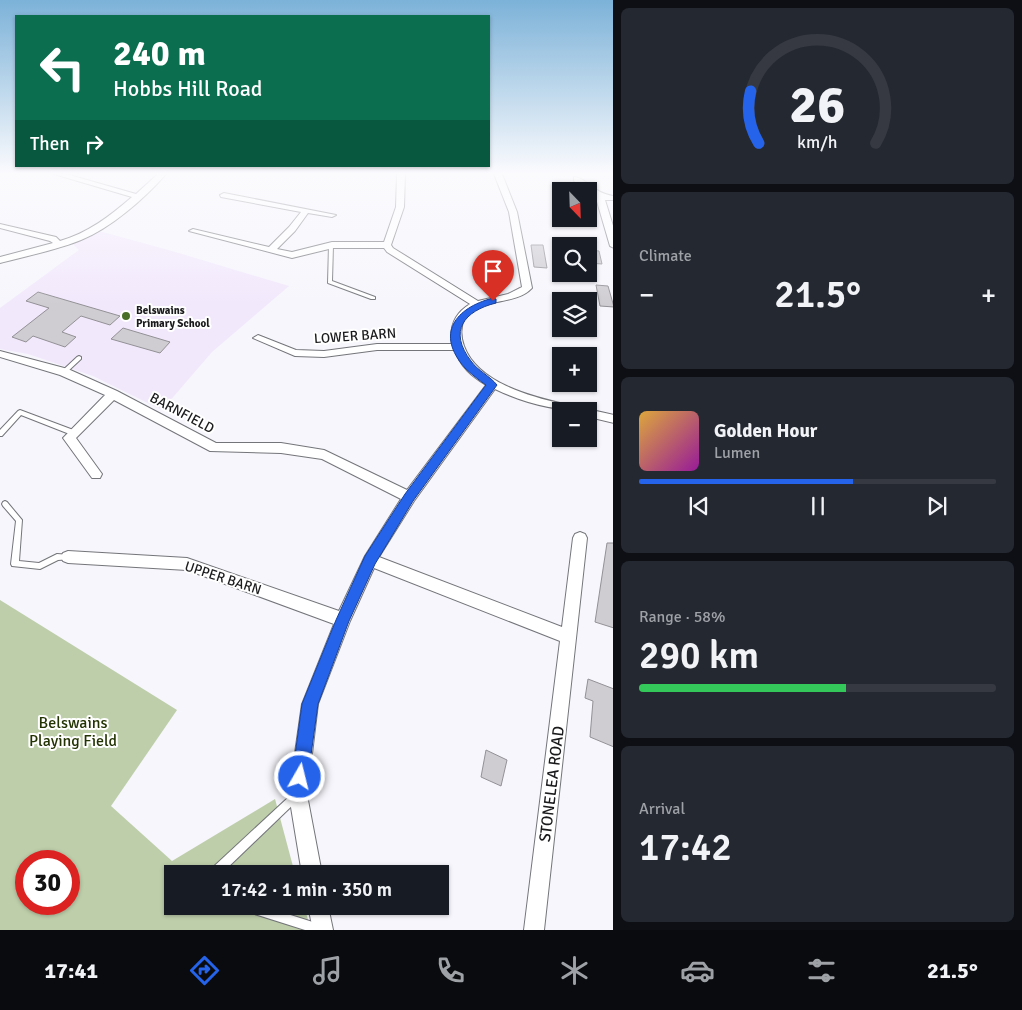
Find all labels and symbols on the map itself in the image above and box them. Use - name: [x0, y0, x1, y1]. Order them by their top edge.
- north arrow: [552, 182, 598, 228]
- pin: [472, 250, 514, 301]
- place label: Belswains Primary School: [136, 304, 210, 330]
- marker: Belswains Primary School: [120, 310, 132, 322]
- street label: LOWER BARN: [313, 325, 397, 347]
- street label: BARNFIELD: [147, 389, 217, 437]
- street label: UPPER BARN: [183, 558, 263, 598]
- park label: Belswains Playing Field: [29, 713, 117, 751]
- street label: STONELEA ROAD: [535, 725, 569, 843]
- position arrow: [273, 750, 325, 802]
- speed limit sign: 30: [15, 850, 80, 915]

